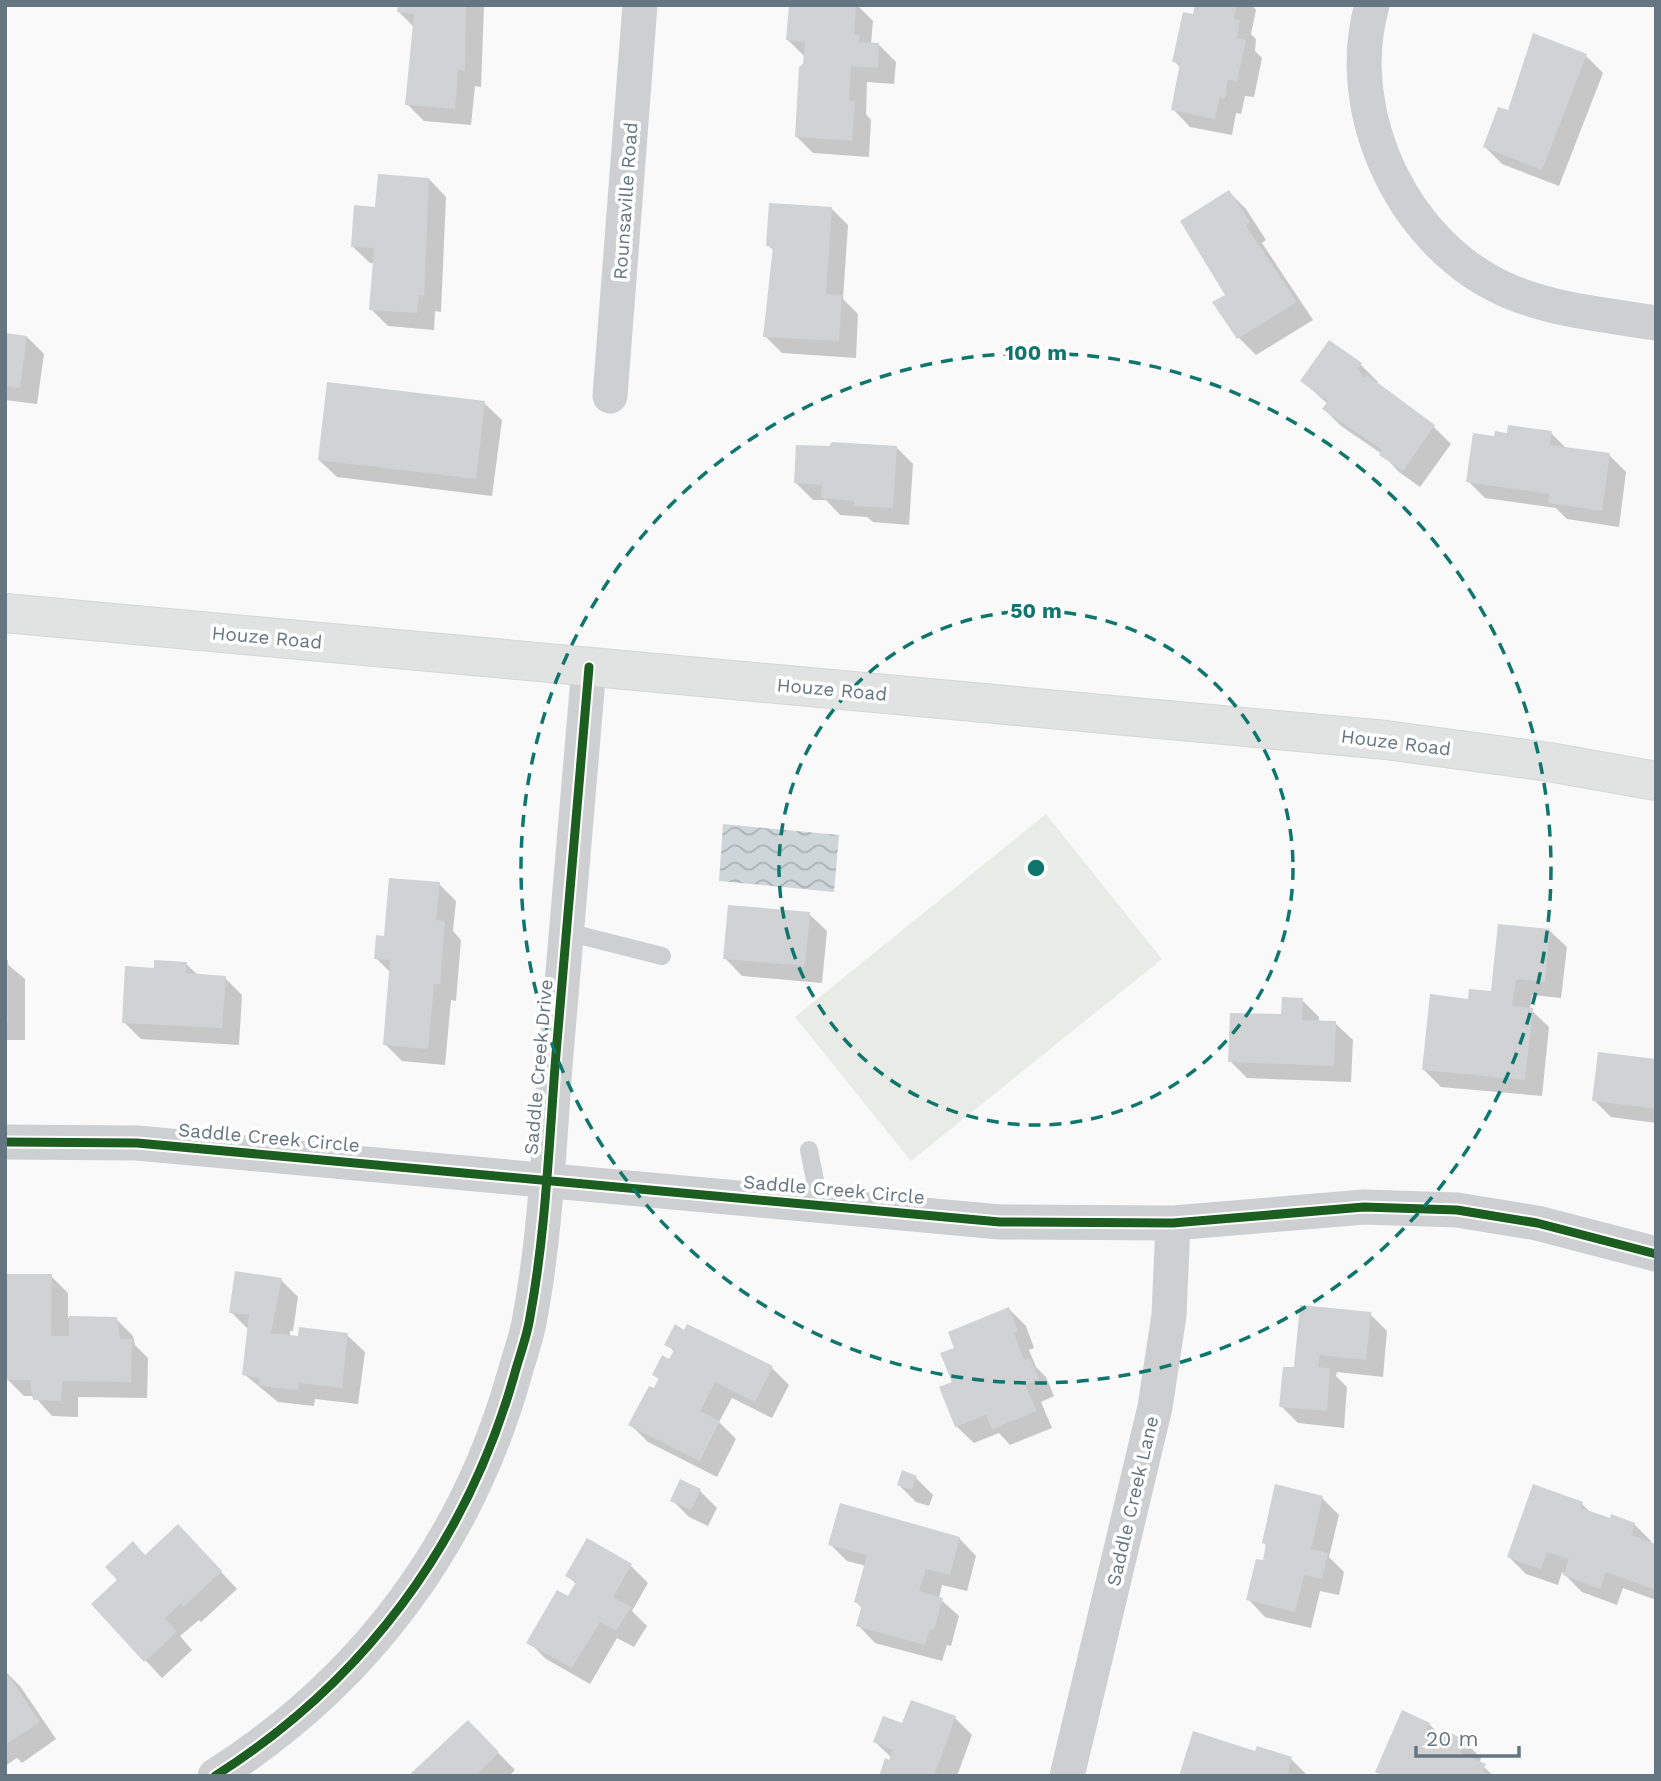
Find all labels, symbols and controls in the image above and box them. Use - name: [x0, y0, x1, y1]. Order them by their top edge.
- street label: Rounsaville Road: [609, 121, 642, 281]
- text: 100 m: [1005, 340, 1067, 365]
- text: 50 m: [1010, 598, 1062, 623]
- street label: Houze Road: [211, 621, 323, 654]
- street label: Houze Road: [776, 673, 888, 706]
- street label: Houze Road: [1340, 724, 1452, 761]
- centre of rings: [1024, 856, 1048, 880]
- street label: Saddle Creek Drive: [519, 978, 558, 1156]
- street label: Saddle Creek Circle: [177, 1118, 361, 1157]
- street label: Saddle Creek Circle: [742, 1170, 926, 1209]
- street label: Saddle Creek Lane: [1102, 1414, 1163, 1588]
- scale bar: [1416, 1714, 1519, 1758]
- text: 20 m: [1426, 1726, 1478, 1751]

